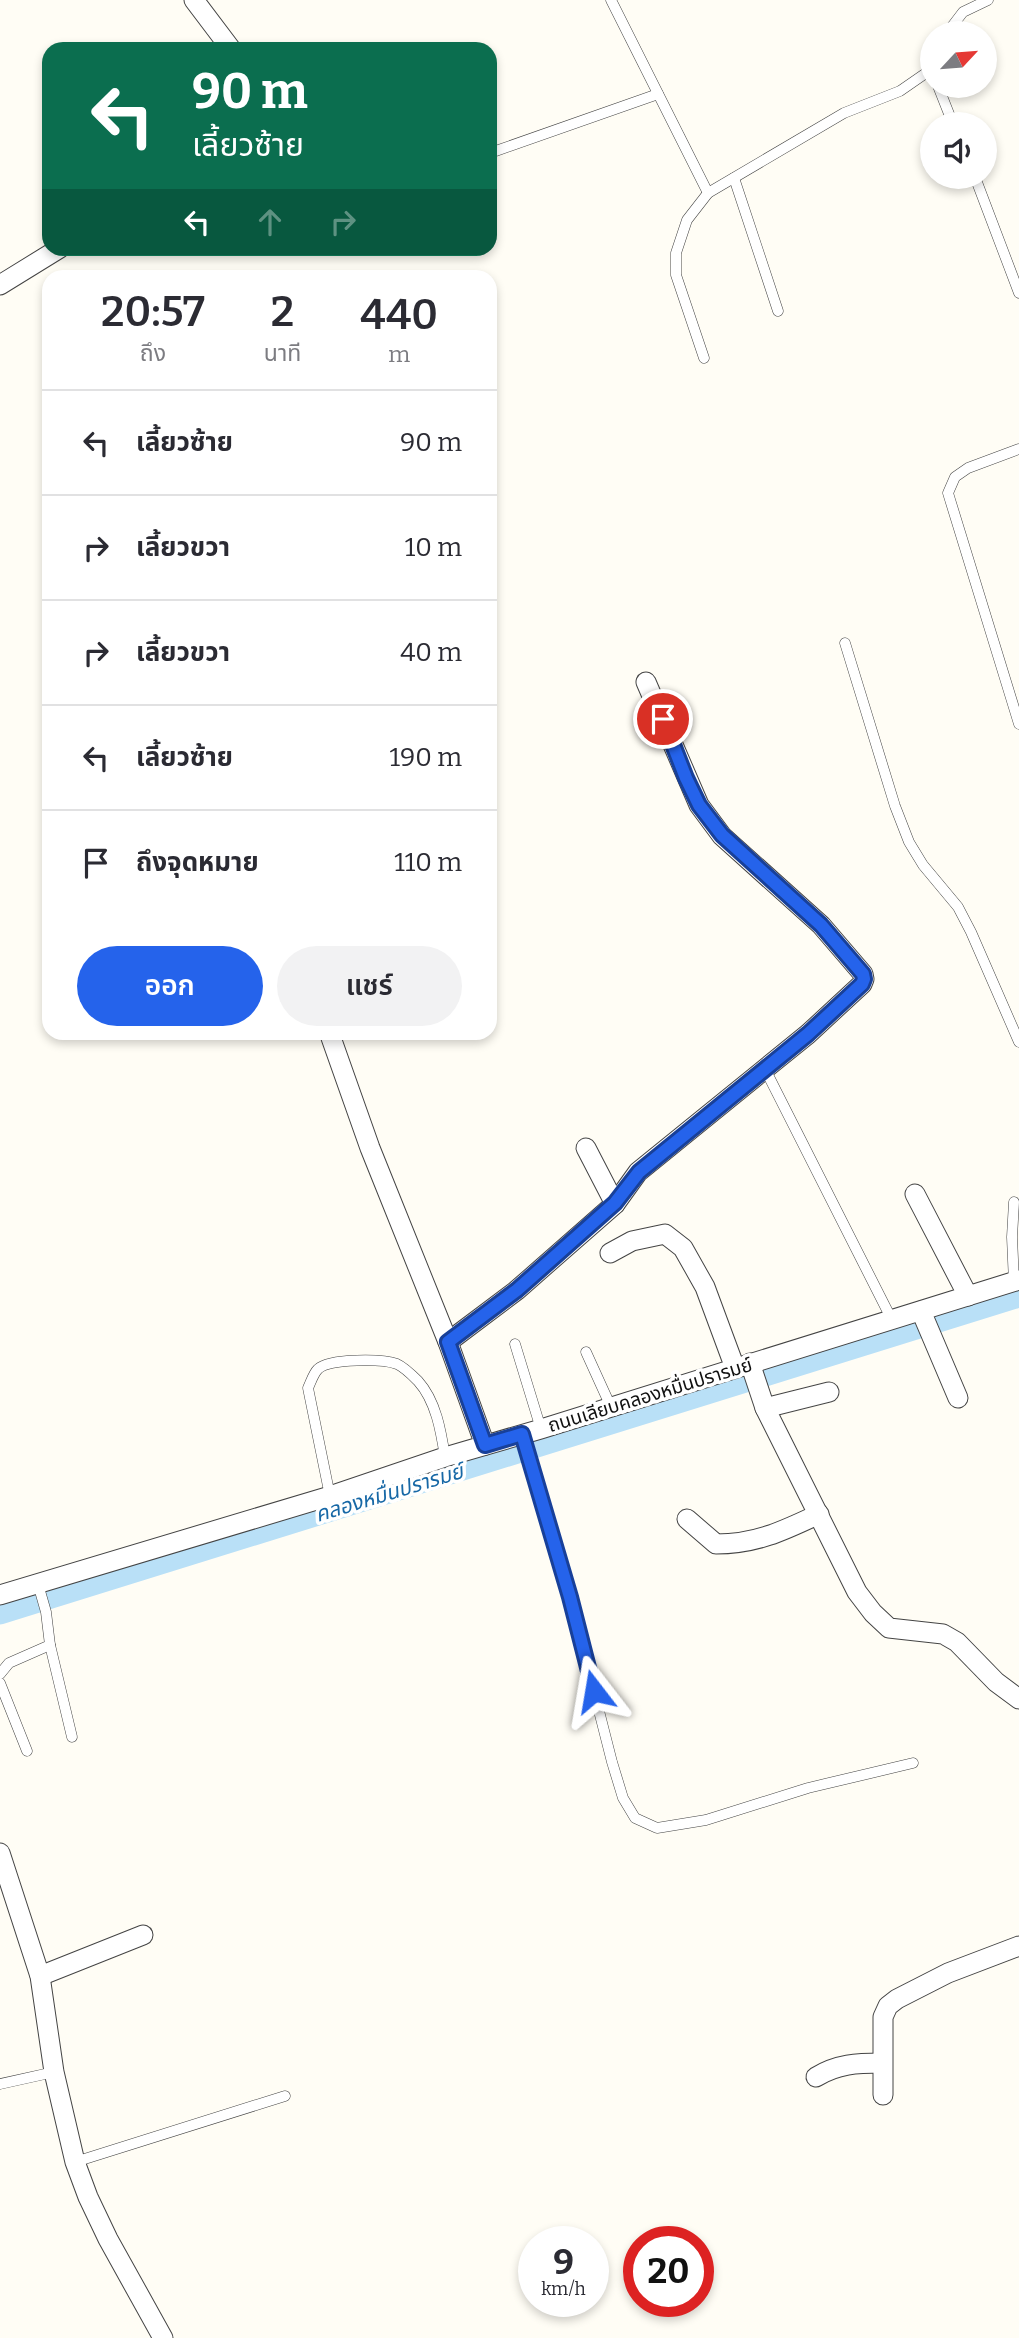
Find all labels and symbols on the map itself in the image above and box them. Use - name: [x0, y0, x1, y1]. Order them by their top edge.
- north arrow: [920, 21, 998, 98]
- pin: [633, 689, 693, 749]
- street label: ถนนเลียบคลองหมื่นปรารมย์: [544, 1351, 755, 1437]
- water label: คลองหมื่นปรารมย์: [311, 1455, 470, 1528]
- position arrow: [557, 1654, 631, 1728]
- speed limit sign: 20: [623, 2226, 714, 2317]

